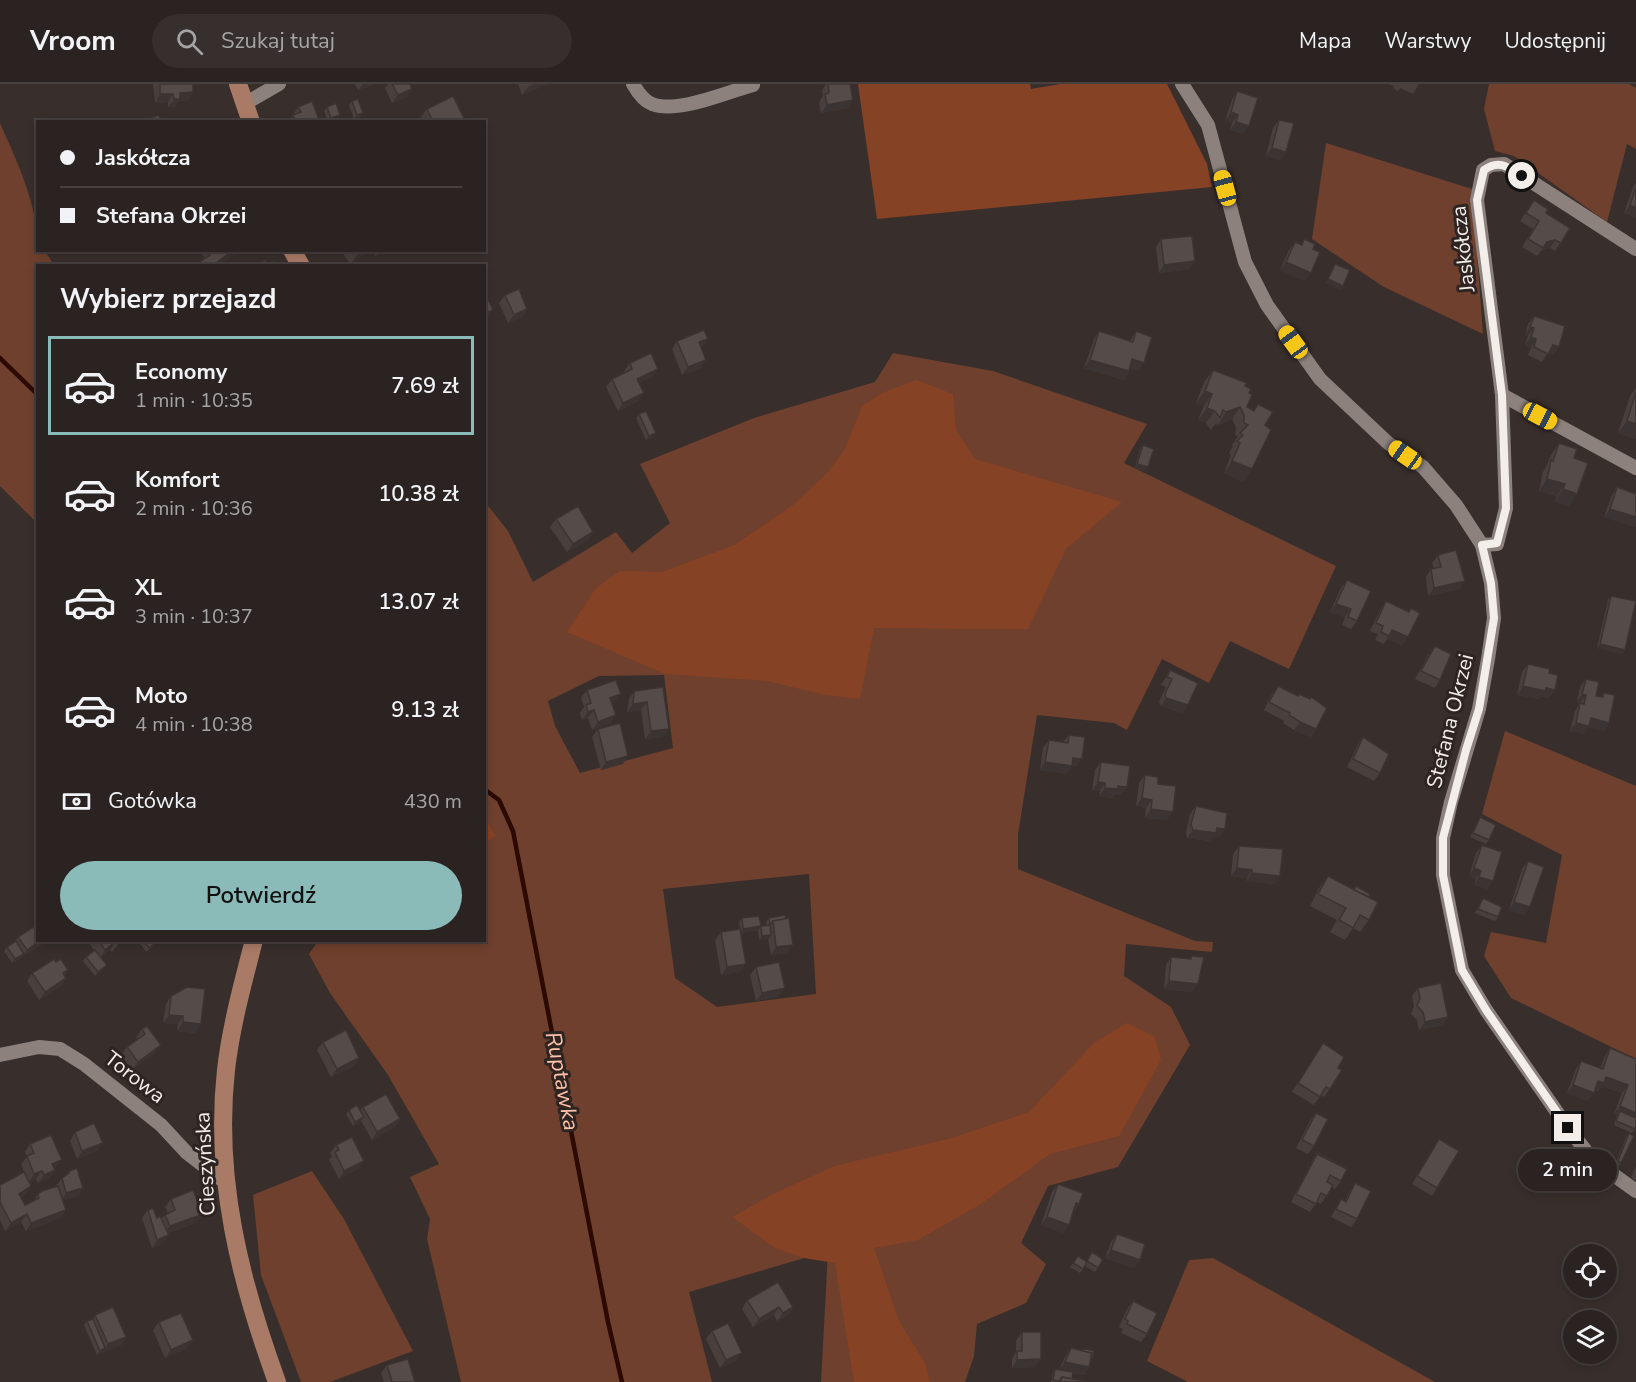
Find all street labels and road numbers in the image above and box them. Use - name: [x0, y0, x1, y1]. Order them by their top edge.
- street label: Jaskółcza: [1445, 205, 1482, 294]
- street label: Stefana Okrzei: [1420, 651, 1480, 791]
- street label: Torowa: [99, 1044, 171, 1110]
- street label: Cieszyńska: [188, 1111, 222, 1217]

